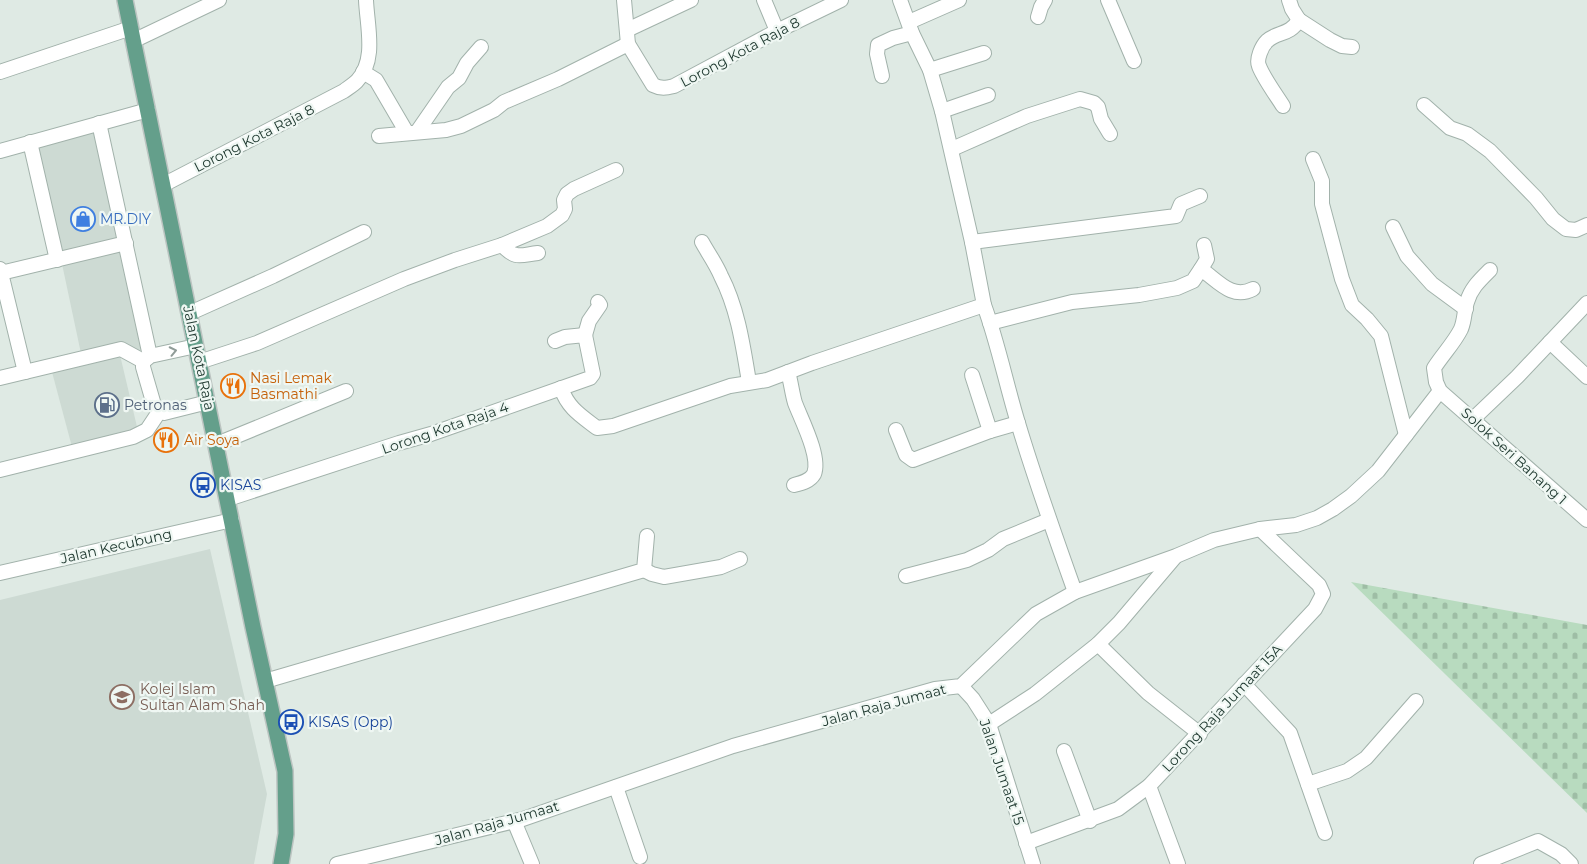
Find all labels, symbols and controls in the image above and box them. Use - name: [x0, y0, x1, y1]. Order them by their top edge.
- street label: Lorong Kota Raja 8: [677, 13, 803, 91]
- street label: Lorong Kota Raja 8: [191, 100, 317, 176]
- shop icon: MR.DIY: [70, 206, 96, 232]
- place label: MR.DIY: [100, 210, 151, 228]
- street label: Jalan Kota Raja: [179, 303, 219, 412]
- one-way arrow: [169, 347, 178, 357]
- place label: Nasi Lemak Basmathi: [250, 369, 333, 403]
- restaurant icon: Nasi Lemak Basmathi: [220, 373, 246, 399]
- fuel station icon: Petronas: [94, 392, 120, 418]
- place label: Petronas: [124, 396, 187, 414]
- street label: Lorong Kota Raja 4: [379, 398, 511, 458]
- street label: Solok Seri Banang 1: [1457, 404, 1571, 508]
- restaurant icon: Air Soya: [153, 427, 179, 453]
- place label: Air Soya: [184, 431, 240, 449]
- bus stop icon: KISAS: [190, 472, 216, 498]
- place label: KISAS: [220, 476, 261, 494]
- street label: Jalan Kecubung: [58, 524, 173, 568]
- street label: Lorong Raja Jumaat 15A: [1158, 640, 1287, 776]
- place label: Kolej Islam Sultan Alam Shah: [140, 680, 265, 714]
- street label: Jalan Raja Jumaat: [819, 680, 948, 731]
- school or university icon: Kolej Islam Sultan Alam Shah: [109, 684, 135, 710]
- bus stop icon: KISAS (Opp): [278, 709, 304, 735]
- place label: KISAS (Opp): [308, 713, 393, 731]
- street label: Jalan Jumaat 15: [975, 716, 1029, 827]
- street label: Jalan Raja Jumaat: [432, 797, 561, 850]

